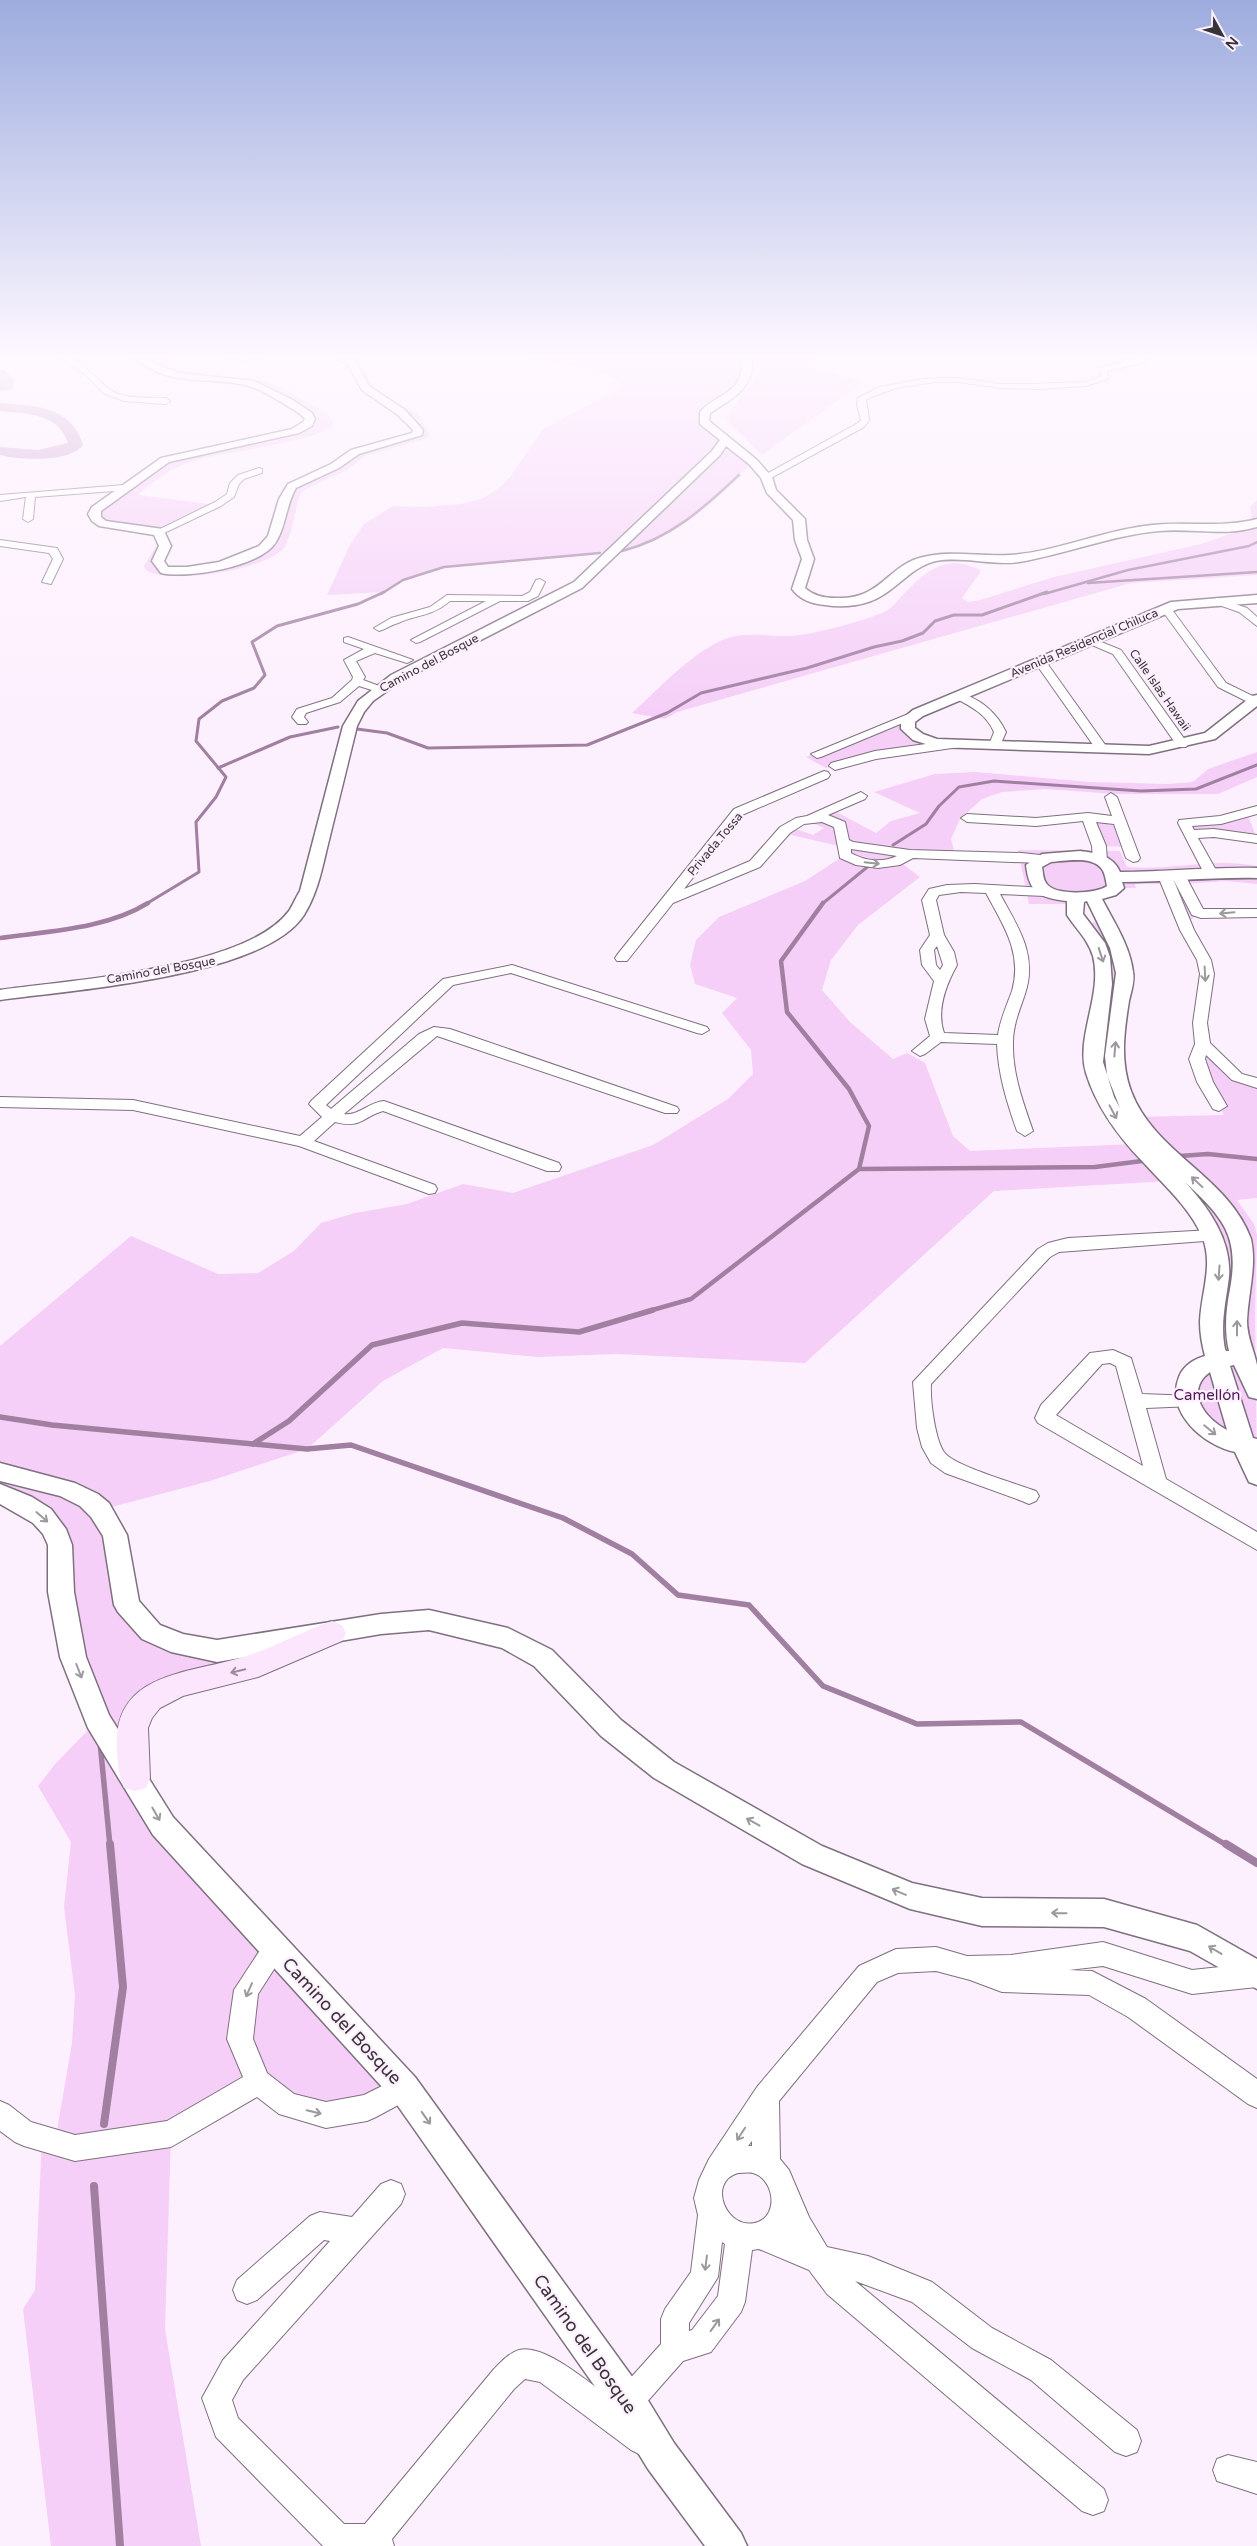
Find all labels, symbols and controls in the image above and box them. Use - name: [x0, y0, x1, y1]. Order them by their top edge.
- north arrow: [1197, 10, 1247, 60]
- text: N: [1221, 33, 1242, 53]
- street label: Avenida Residencial Chiluca: [1008, 605, 1160, 681]
- street label: Camino del Bosque: [377, 631, 481, 695]
- street label: Calle Islas Hawaii: [1127, 646, 1193, 734]
- street label: Privada Tossa: [685, 810, 745, 878]
- one-way arrow: [863, 858, 879, 868]
- one-way arrow: [1219, 909, 1235, 918]
- one-way arrow: [1096, 947, 1106, 963]
- street label: Camino del Bosque: [105, 953, 217, 986]
- one-way arrow: [1201, 965, 1210, 981]
- one-way arrow: [1110, 1041, 1120, 1057]
- one-way arrow: [1108, 1105, 1118, 1119]
- one-way arrow: [1190, 1176, 1203, 1188]
- one-way arrow: [1214, 1264, 1223, 1280]
- one-way arrow: [1232, 1320, 1242, 1336]
- park label: Camellón: [1174, 1386, 1240, 1404]
- one-way arrow: [1203, 1424, 1216, 1435]
- one-way arrow: [35, 1512, 48, 1523]
- one-way arrow: [75, 1663, 84, 1679]
- one-way arrow: [231, 1666, 247, 1676]
- one-way arrow: [151, 1806, 161, 1821]
- one-way arrow: [746, 1816, 760, 1826]
- one-way arrow: [892, 1886, 907, 1896]
- one-way arrow: [1051, 1908, 1068, 1918]
- one-way arrow: [1208, 1945, 1223, 1955]
- street label: Camino del Bosque: [278, 1953, 406, 2089]
- one-way arrow: [243, 1982, 253, 1997]
- one-way arrow: [306, 2108, 322, 2117]
- one-way arrow: [421, 2111, 431, 2125]
- one-way arrow: [735, 2127, 746, 2141]
- one-way arrow: [701, 2255, 711, 2271]
- street label: Camino del Bosque: [529, 2270, 641, 2418]
- one-way arrow: [710, 2318, 720, 2332]

